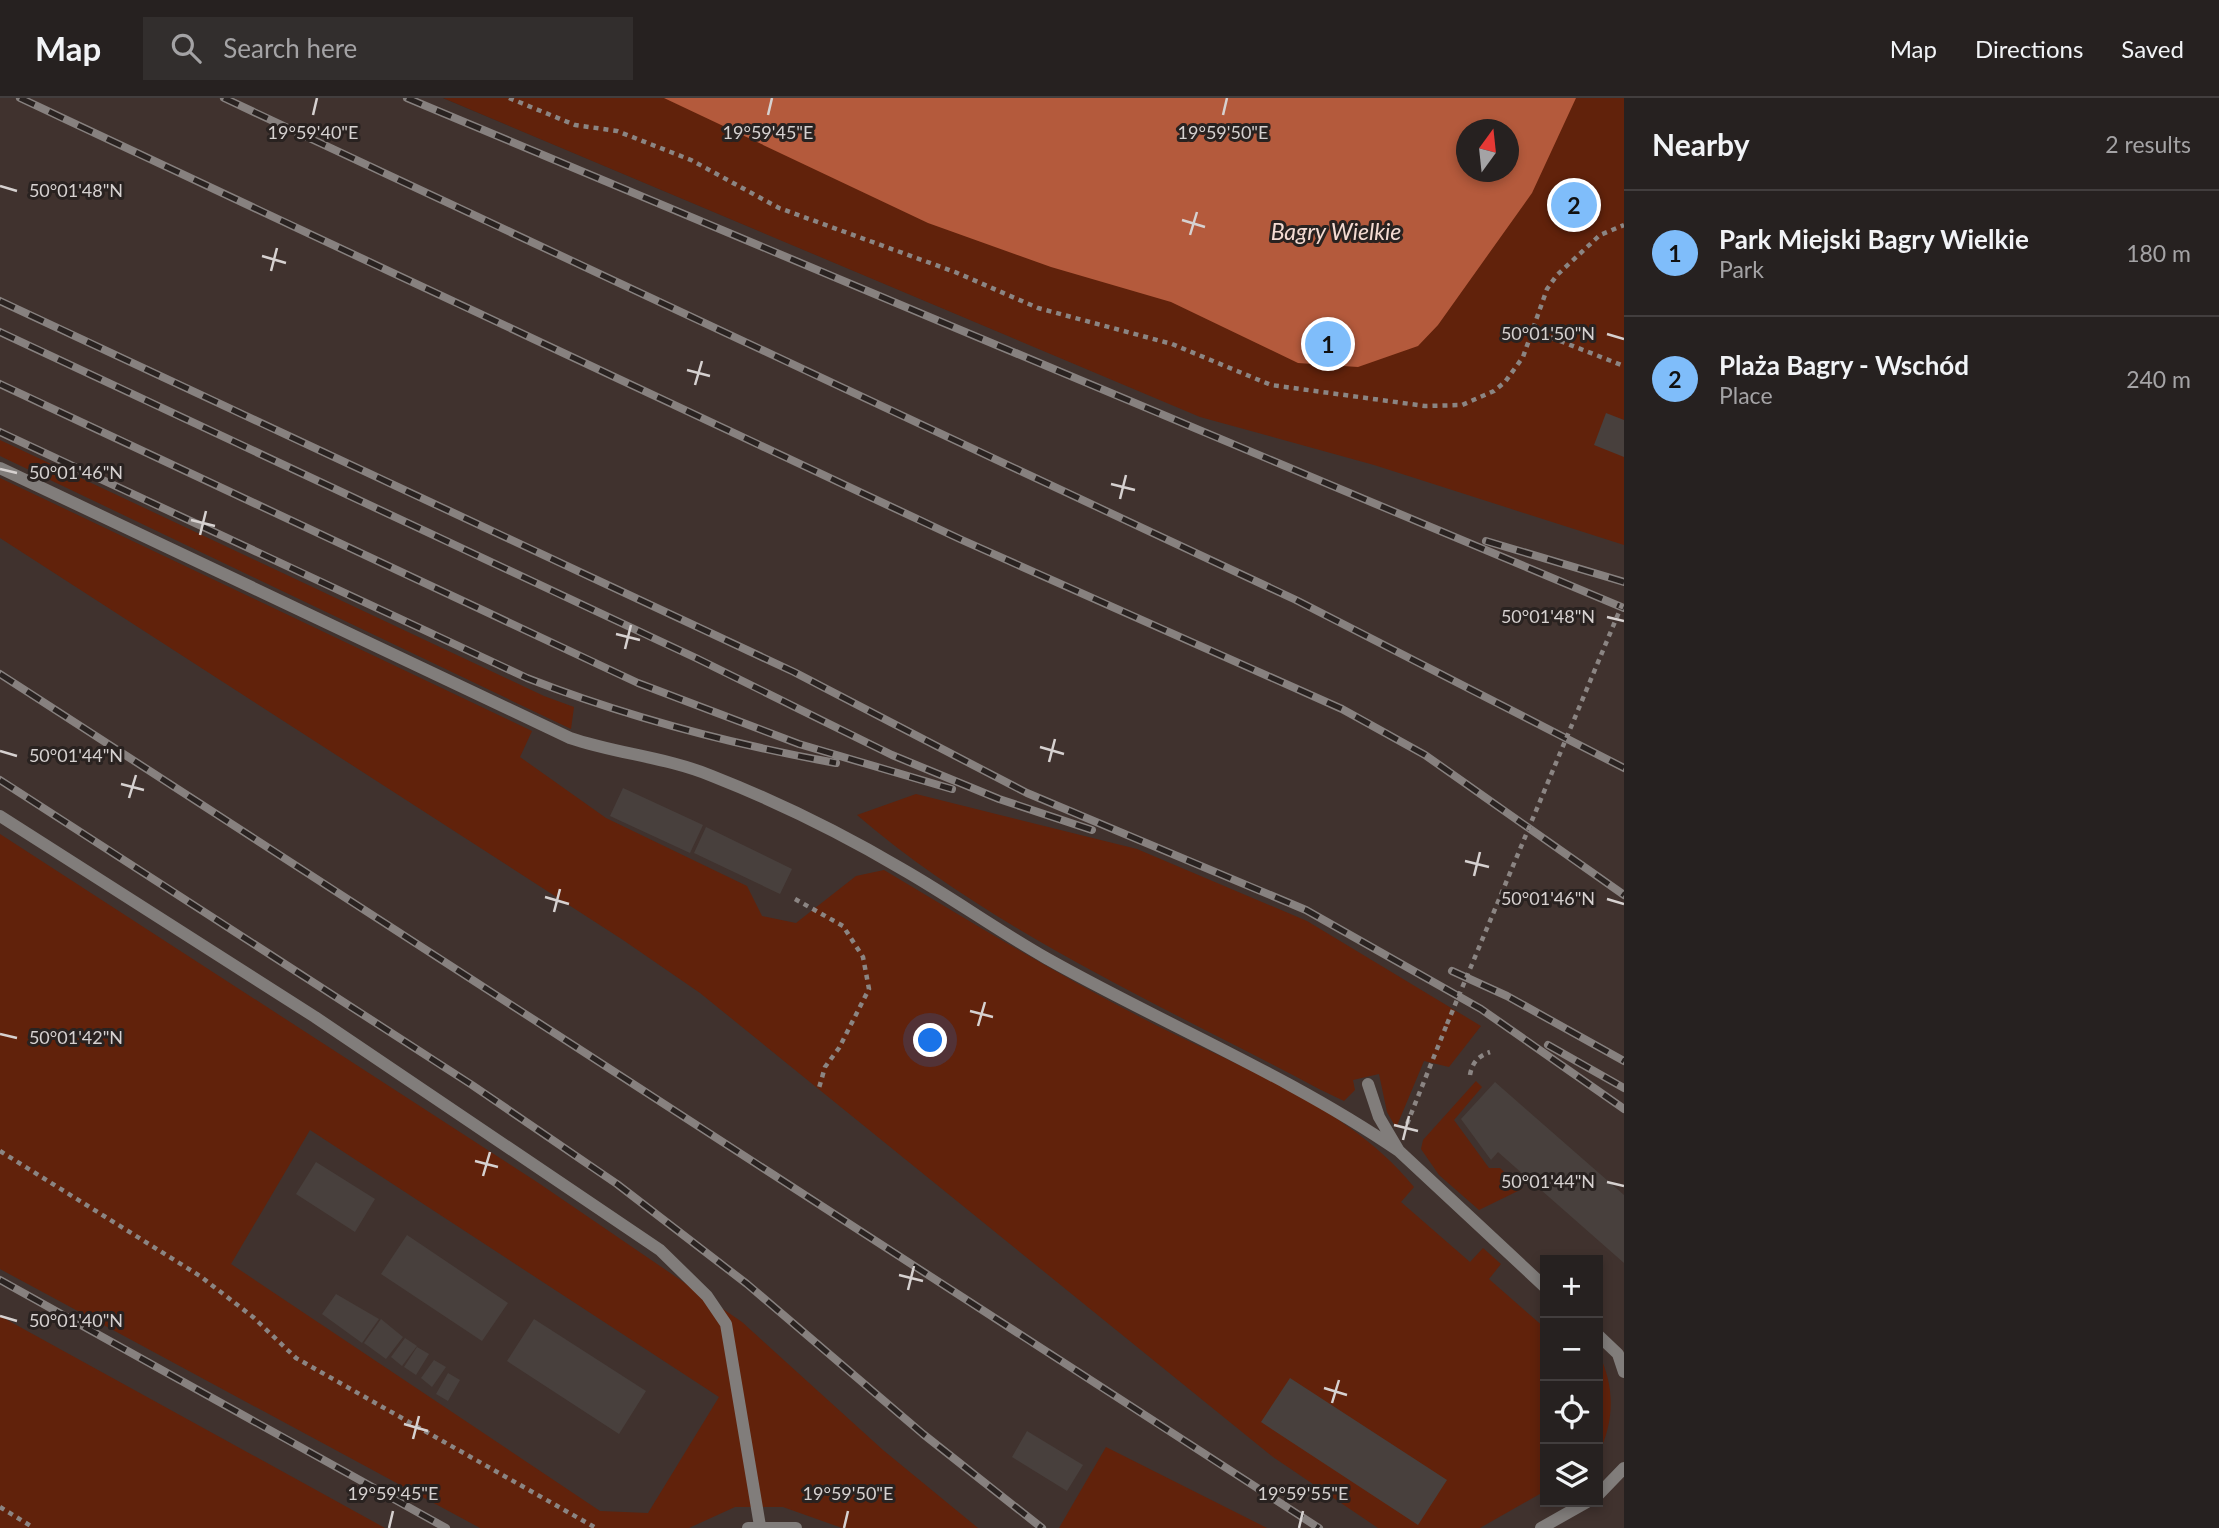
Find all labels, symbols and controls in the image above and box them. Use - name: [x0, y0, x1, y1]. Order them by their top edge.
- search box: [143, 17, 633, 80]
- text: Map: [35, 28, 101, 68]
- icon: search: [167, 29, 205, 67]
- text: Search here: [223, 32, 357, 64]
- text: Map: [1890, 34, 1937, 63]
- text: Directions: [1975, 34, 2083, 63]
- text: Saved: [2121, 34, 2184, 63]
- north arrow: [1456, 119, 1519, 182]
- text: 19°59'40"E: [268, 121, 358, 143]
- text: 19°59'45"E: [723, 121, 813, 143]
- text: 19°59'50"E: [1178, 121, 1268, 143]
- text: Nearby: [1652, 126, 1750, 162]
- text: 2 results: [2105, 130, 2191, 158]
- text: 50°01'48"N: [29, 179, 123, 201]
- pin: 2: [1551, 179, 1597, 231]
- water label: Bagry Wielkie: [1271, 217, 1401, 245]
- text: Park Miejski Bagry Wielkie: [1719, 223, 2029, 255]
- text: 1: [1668, 239, 1682, 267]
- text: 180 m: [2126, 239, 2191, 267]
- text: Park: [1719, 255, 1764, 283]
- pin: 1: [1305, 318, 1351, 370]
- text: 50°01'50"N: [1501, 322, 1595, 344]
- text: Plaża Bagry - Wschód: [1719, 349, 1969, 381]
- text: 2: [1668, 365, 1682, 393]
- text: 240 m: [2126, 365, 2191, 393]
- text: Place: [1719, 381, 1773, 409]
- text: 50°01'46"N: [29, 461, 123, 483]
- text: 50°01'48"N: [1501, 605, 1595, 627]
- text: 50°01'44"N: [29, 744, 123, 766]
- text: 50°01'46"N: [1501, 887, 1595, 909]
- your location: [913, 1023, 947, 1057]
- text: 50°01'42"N: [29, 1026, 123, 1048]
- text: 50°01'44"N: [1501, 1170, 1595, 1192]
- map controls: [1540, 1255, 1603, 1507]
- button: +: [1540, 1255, 1603, 1318]
- text: 50°01'40"N: [29, 1309, 123, 1331]
- button: −: [1540, 1318, 1603, 1381]
- button: locate: [1540, 1381, 1603, 1444]
- button: layers: [1540, 1444, 1603, 1507]
- text: 19°59'45"E: [348, 1482, 438, 1504]
- text: 19°59'50"E: [803, 1482, 893, 1504]
- text: 19°59'55"E: [1258, 1482, 1348, 1504]

